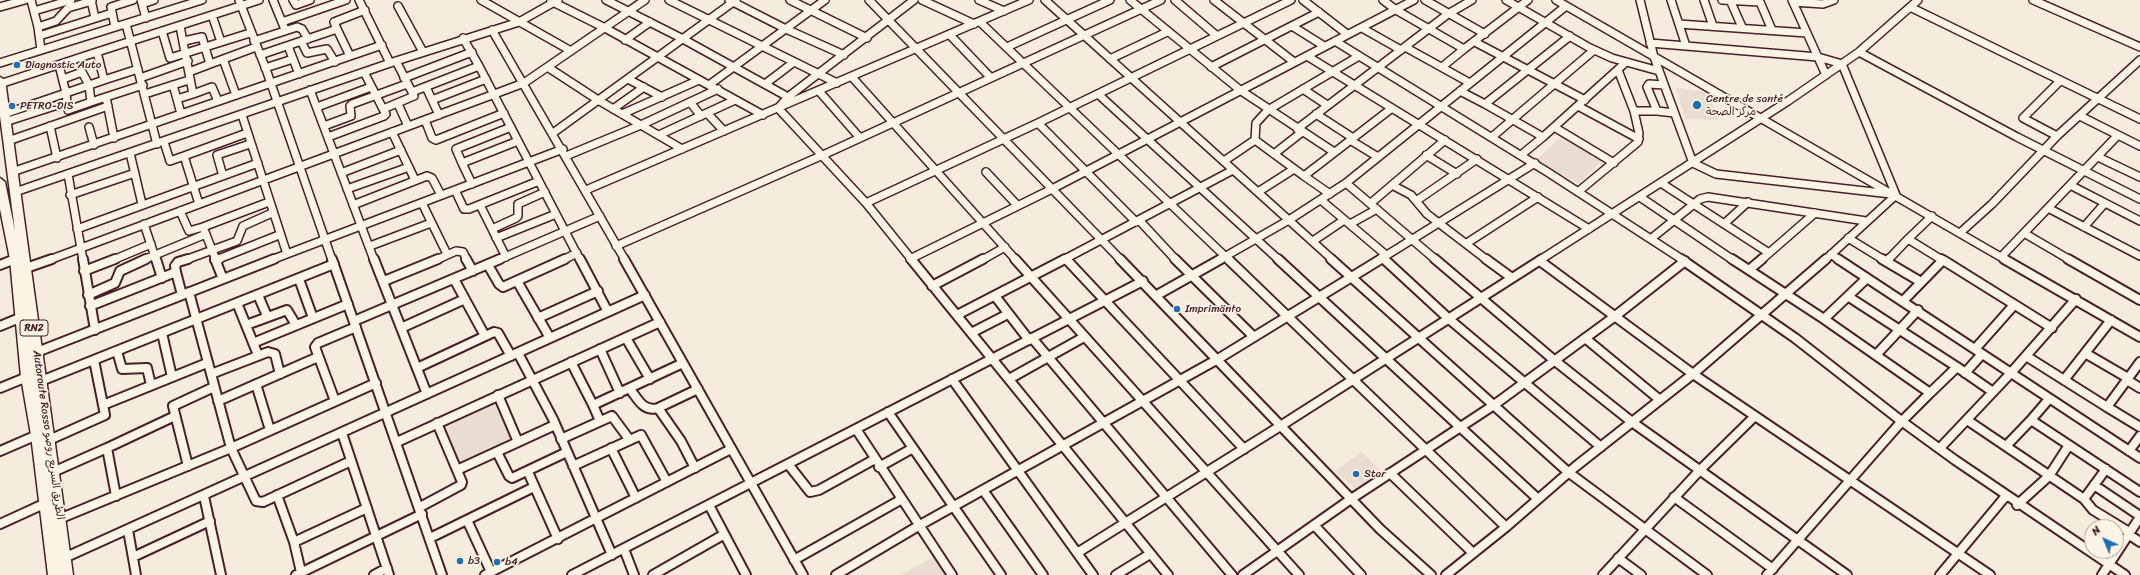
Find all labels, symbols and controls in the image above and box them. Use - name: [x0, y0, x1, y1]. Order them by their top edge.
- place label: Diagnostic Auto: [25, 58, 101, 72]
- marker: Diagnostic Auto: [12, 60, 22, 70]
- place label: Centre de santé مركز الصحة: [1706, 92, 1783, 118]
- place label: PETRO-DIS: [20, 99, 74, 113]
- marker: Centre de santé مركز الصحة: [1691, 99, 1703, 111]
- marker: PETRO-DIS: [7, 101, 17, 111]
- place label: Imprimänto: [1185, 302, 1241, 316]
- marker: Imprimänto: [1172, 304, 1182, 314]
- road number: RN2: [20, 320, 48, 336]
- street label: Autoroute Rosso الطريق السريع روصو: [30, 349, 66, 521]
- place label: Star: [1364, 467, 1386, 481]
- marker: Star: [1351, 469, 1361, 479]
- north arrow: [2084, 519, 2124, 559]
- text: N: [2087, 521, 2105, 540]
- place label: b3: [468, 554, 480, 568]
- place label: b4: [505, 555, 518, 569]
- marker: b3: [455, 556, 465, 566]
- marker: b4: [492, 557, 502, 567]

